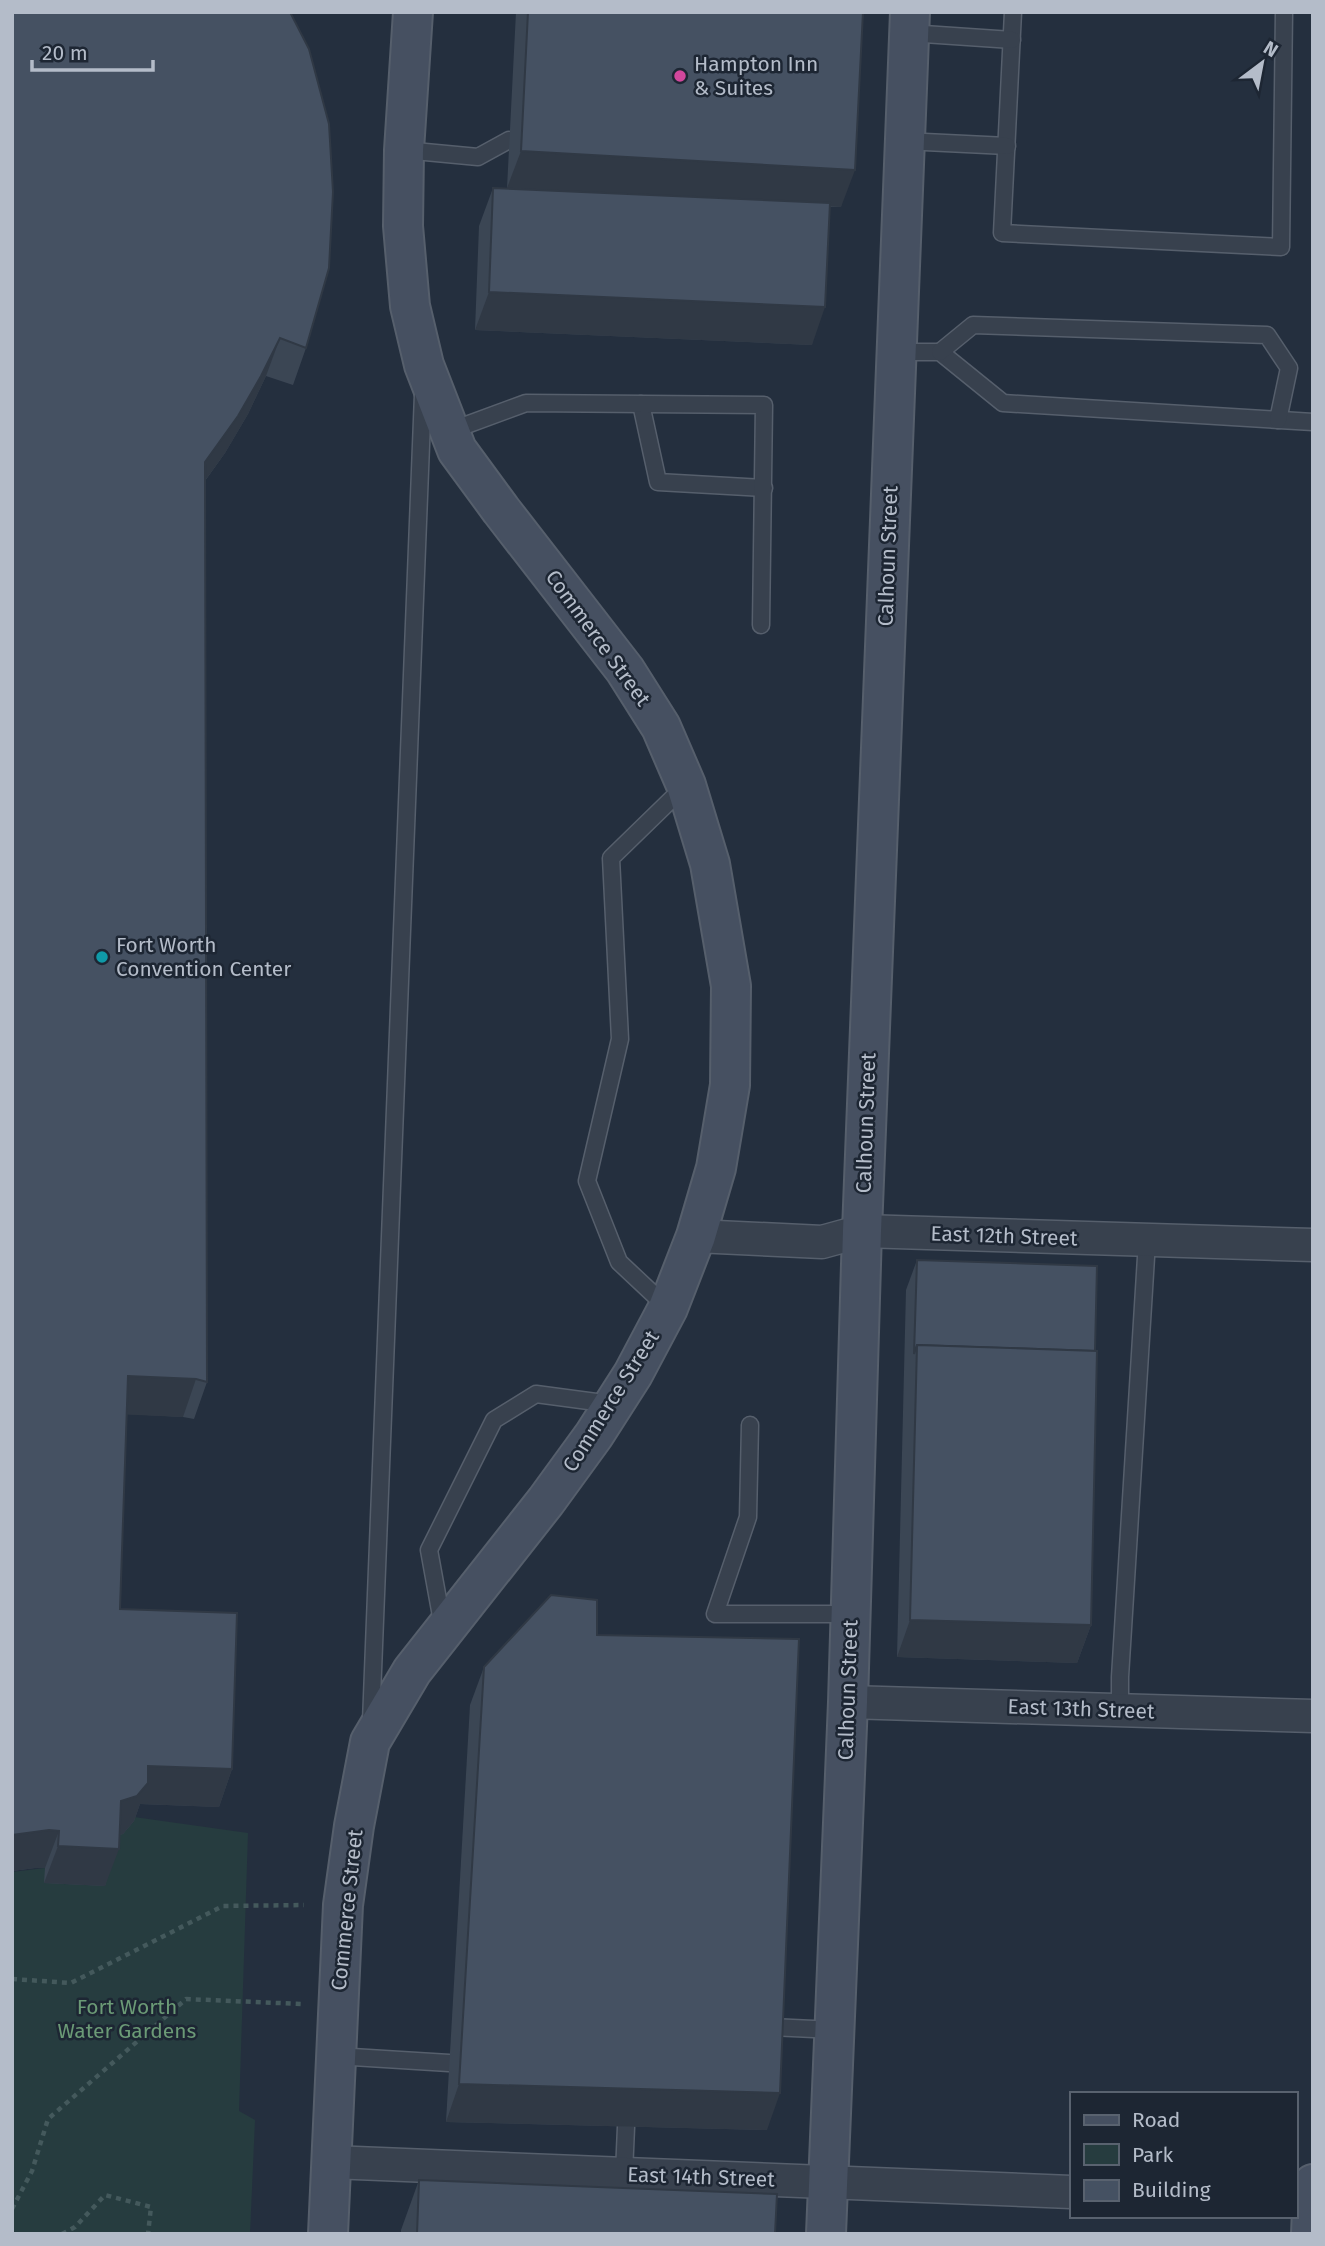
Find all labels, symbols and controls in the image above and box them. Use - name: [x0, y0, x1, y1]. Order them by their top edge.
- scale bar: [32, 28, 152, 72]
- north arrow: [1227, 28, 1297, 98]
- text: N: [1259, 36, 1282, 62]
- text: 20 m: [42, 40, 88, 66]
- place label: Hampton Inn & Suites: [694, 51, 818, 101]
- marker: Hampton Inn & Suites: [672, 68, 688, 84]
- street label: Calhoun Street: [873, 485, 903, 627]
- street label: Commerce Street: [540, 565, 656, 712]
- place label: Fort Worth Convention Center: [116, 932, 291, 982]
- marker: Fort Worth Convention Center: [94, 949, 110, 965]
- street label: Calhoun Street: [851, 1052, 881, 1194]
- street label: East 12th Street: [930, 1220, 1078, 1252]
- street label: Commerce Street: [557, 1325, 665, 1477]
- street label: Calhoun Street: [833, 1619, 863, 1761]
- street label: East 13th Street: [1007, 1693, 1155, 1725]
- street label: Commerce Street: [326, 1828, 368, 1992]
- park label: Fort Worth Water Gardens: [58, 1994, 197, 2044]
- legend: [1070, 2092, 1297, 2218]
- text: Road: [1132, 2107, 1180, 2133]
- text: Park: [1132, 2142, 1174, 2168]
- street label: East 14th Street: [627, 2161, 776, 2193]
- text: Building: [1132, 2177, 1211, 2203]

